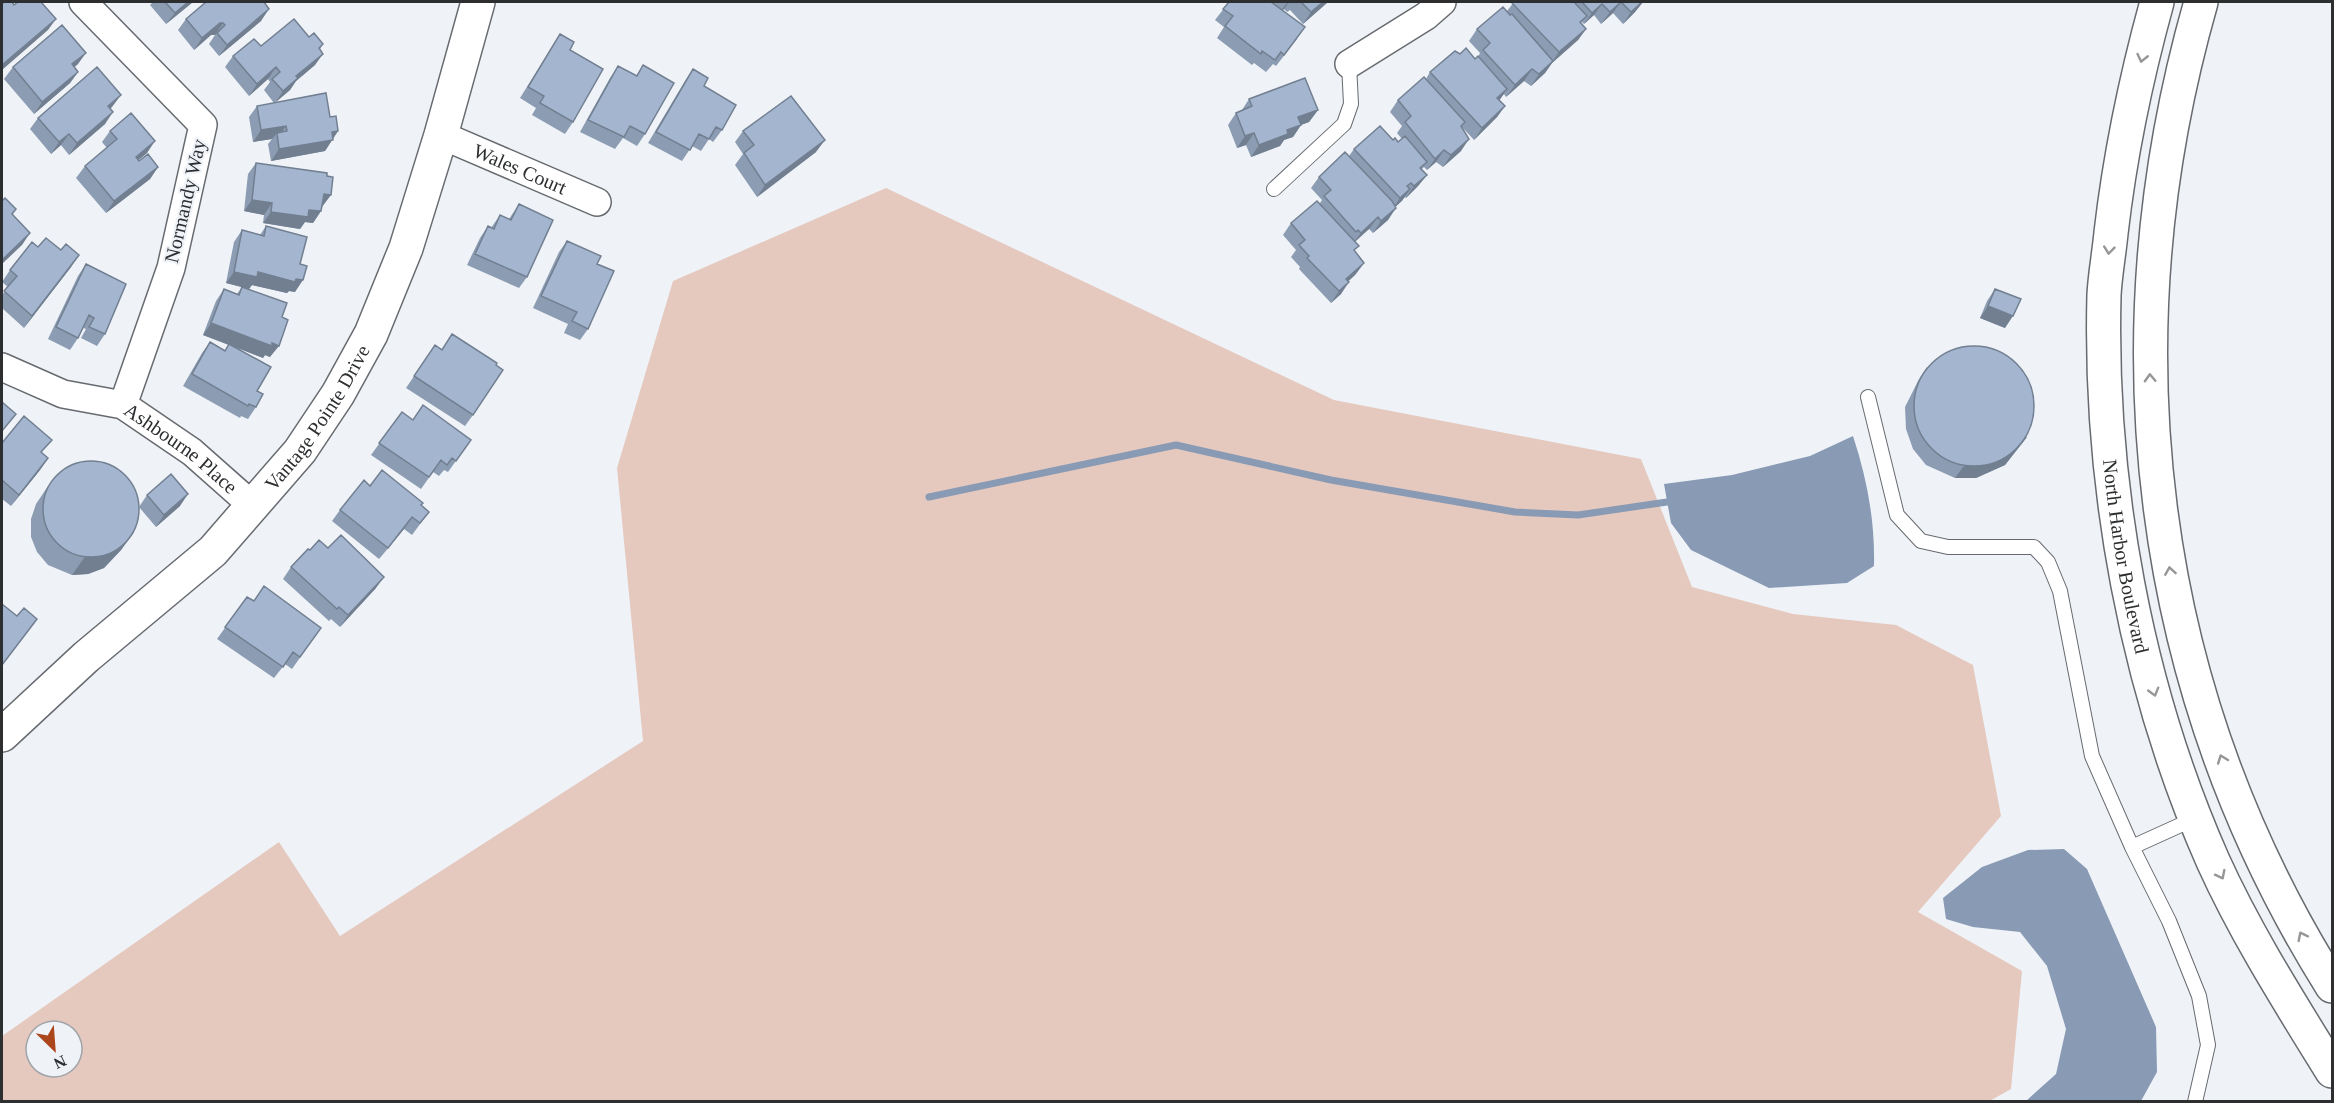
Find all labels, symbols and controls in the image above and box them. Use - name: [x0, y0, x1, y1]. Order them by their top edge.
- one-way arrow: [2136, 53, 2149, 63]
- street label: Normandy Way: [160, 137, 211, 265]
- street label: Wales Court: [470, 139, 570, 199]
- one-way arrow: [2103, 246, 2116, 255]
- street label: Vantage Pointe Drive: [260, 341, 374, 495]
- one-way arrow: [2144, 373, 2156, 382]
- street label: Ashbourne Place: [120, 398, 242, 498]
- street label: North Harbor Boulevard: [2099, 458, 2153, 656]
- one-way arrow: [2165, 567, 2177, 576]
- one-way arrow: [2147, 686, 2159, 697]
- one-way arrow: [2217, 754, 2230, 765]
- one-way arrow: [2214, 869, 2225, 879]
- one-way arrow: [2298, 932, 2309, 943]
- north arrow: [24, 1019, 84, 1079]
- text: N: [51, 1052, 69, 1072]

